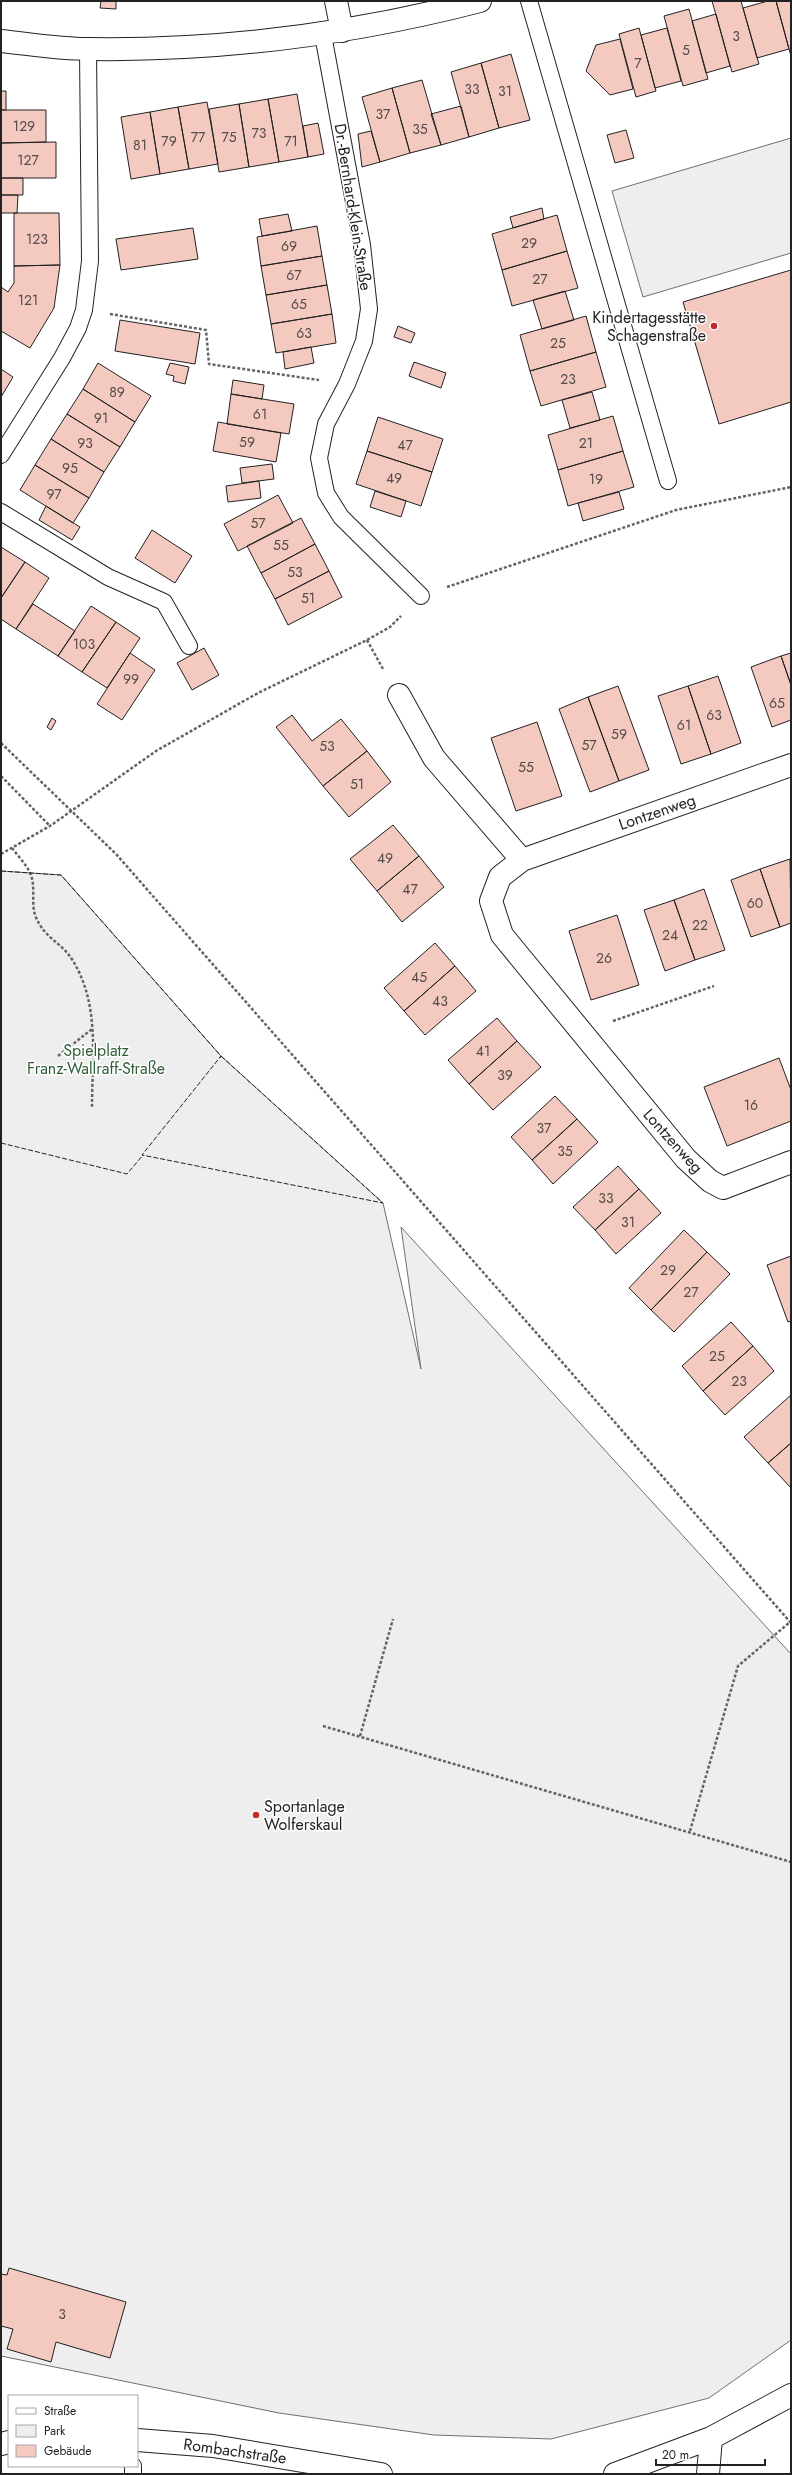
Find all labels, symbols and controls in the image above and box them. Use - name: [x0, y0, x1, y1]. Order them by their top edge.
- house number: 3: [732, 26, 740, 46]
- house number: 5: [682, 40, 690, 60]
- house number: 7: [634, 53, 642, 73]
- house number: 33: [464, 79, 480, 99]
- house number: 31: [498, 81, 512, 101]
- house number: 37: [376, 104, 391, 124]
- house number: 129: [13, 116, 35, 136]
- house number: 35: [412, 119, 428, 139]
- street label: Dr.-Bernhard-Klein-Straße: [328, 122, 378, 292]
- house number: 73: [252, 123, 267, 143]
- house number: 77: [191, 127, 206, 147]
- house number: 75: [221, 127, 237, 147]
- house number: 79: [161, 131, 177, 151]
- house number: 71: [284, 131, 298, 151]
- house number: 81: [133, 135, 147, 155]
- house number: 127: [17, 150, 39, 170]
- house number: 123: [26, 229, 48, 249]
- house number: 29: [521, 233, 537, 253]
- house number: 69: [281, 236, 297, 256]
- house number: 67: [286, 265, 302, 285]
- house number: 27: [532, 269, 548, 289]
- house number: 121: [18, 290, 38, 310]
- house number: 65: [291, 294, 307, 314]
- place label: Kindertagesstätte Schagenstraße: [592, 306, 706, 347]
- marker: Kindertagesstätte Schagenstraße: [709, 321, 719, 331]
- house number: 63: [296, 323, 312, 343]
- house number: 25: [550, 333, 566, 353]
- house number: 23: [560, 369, 576, 389]
- house number: 89: [109, 382, 125, 402]
- house number: 61: [253, 404, 267, 424]
- house number: 91: [94, 408, 108, 428]
- house number: 59: [239, 432, 255, 452]
- house number: 93: [77, 433, 93, 453]
- house number: 21: [579, 433, 593, 453]
- house number: 47: [397, 435, 413, 455]
- house number: 95: [62, 458, 78, 478]
- house number: 49: [386, 468, 402, 488]
- house number: 19: [589, 469, 603, 489]
- house number: 97: [47, 484, 62, 504]
- house number: 57: [250, 513, 266, 533]
- house number: 55: [273, 535, 289, 555]
- house number: 53: [287, 562, 303, 582]
- house number: 51: [301, 588, 315, 608]
- house number: 103: [73, 634, 96, 654]
- house number: 99: [123, 669, 139, 689]
- house number: 65: [769, 693, 785, 713]
- house number: 63: [706, 705, 722, 725]
- house number: 61: [677, 715, 691, 735]
- house number: 59: [611, 724, 627, 744]
- house number: 57: [581, 735, 597, 755]
- house number: 53: [319, 736, 335, 756]
- house number: 55: [518, 757, 534, 777]
- house number: 51: [350, 774, 364, 794]
- street label: Lontzenweg: [616, 788, 698, 836]
- house number: 49: [377, 848, 393, 868]
- house number: 47: [402, 879, 418, 899]
- house number: 60: [747, 893, 763, 913]
- house number: 22: [692, 915, 708, 935]
- house number: 24: [662, 925, 678, 945]
- house number: 26: [596, 948, 612, 968]
- house number: 45: [411, 967, 427, 987]
- house number: 43: [432, 991, 448, 1011]
- park label: Spielplatz Franz-Wallraff-Straße: [27, 1039, 165, 1080]
- house number: 41: [476, 1041, 490, 1061]
- house number: 39: [497, 1065, 513, 1085]
- house number: 16: [744, 1095, 758, 1115]
- street label: Lontzenweg: [638, 1104, 708, 1178]
- house number: 37: [537, 1118, 552, 1138]
- house number: 35: [557, 1141, 573, 1161]
- house number: 33: [598, 1188, 614, 1208]
- house number: 31: [621, 1212, 635, 1232]
- house number: 29: [660, 1260, 676, 1280]
- house number: 27: [683, 1282, 699, 1302]
- house number: 25: [709, 1346, 725, 1366]
- house number: 23: [731, 1371, 747, 1391]
- place label: Sportanlage Wolferskaul: [264, 1795, 345, 1836]
- marker: Sportanlage Wolferskaul: [251, 1810, 261, 1820]
- house number: 3: [58, 2304, 66, 2324]
- legend: [8, 2395, 138, 2467]
- text: Straße: [44, 2402, 76, 2420]
- text: Park: [44, 2422, 66, 2440]
- street label: Rombachstraße: [182, 2432, 288, 2470]
- scale bar: [656, 2441, 765, 2467]
- text: Gebäude: [44, 2442, 91, 2460]
- text: 20 m: [662, 2446, 689, 2464]

